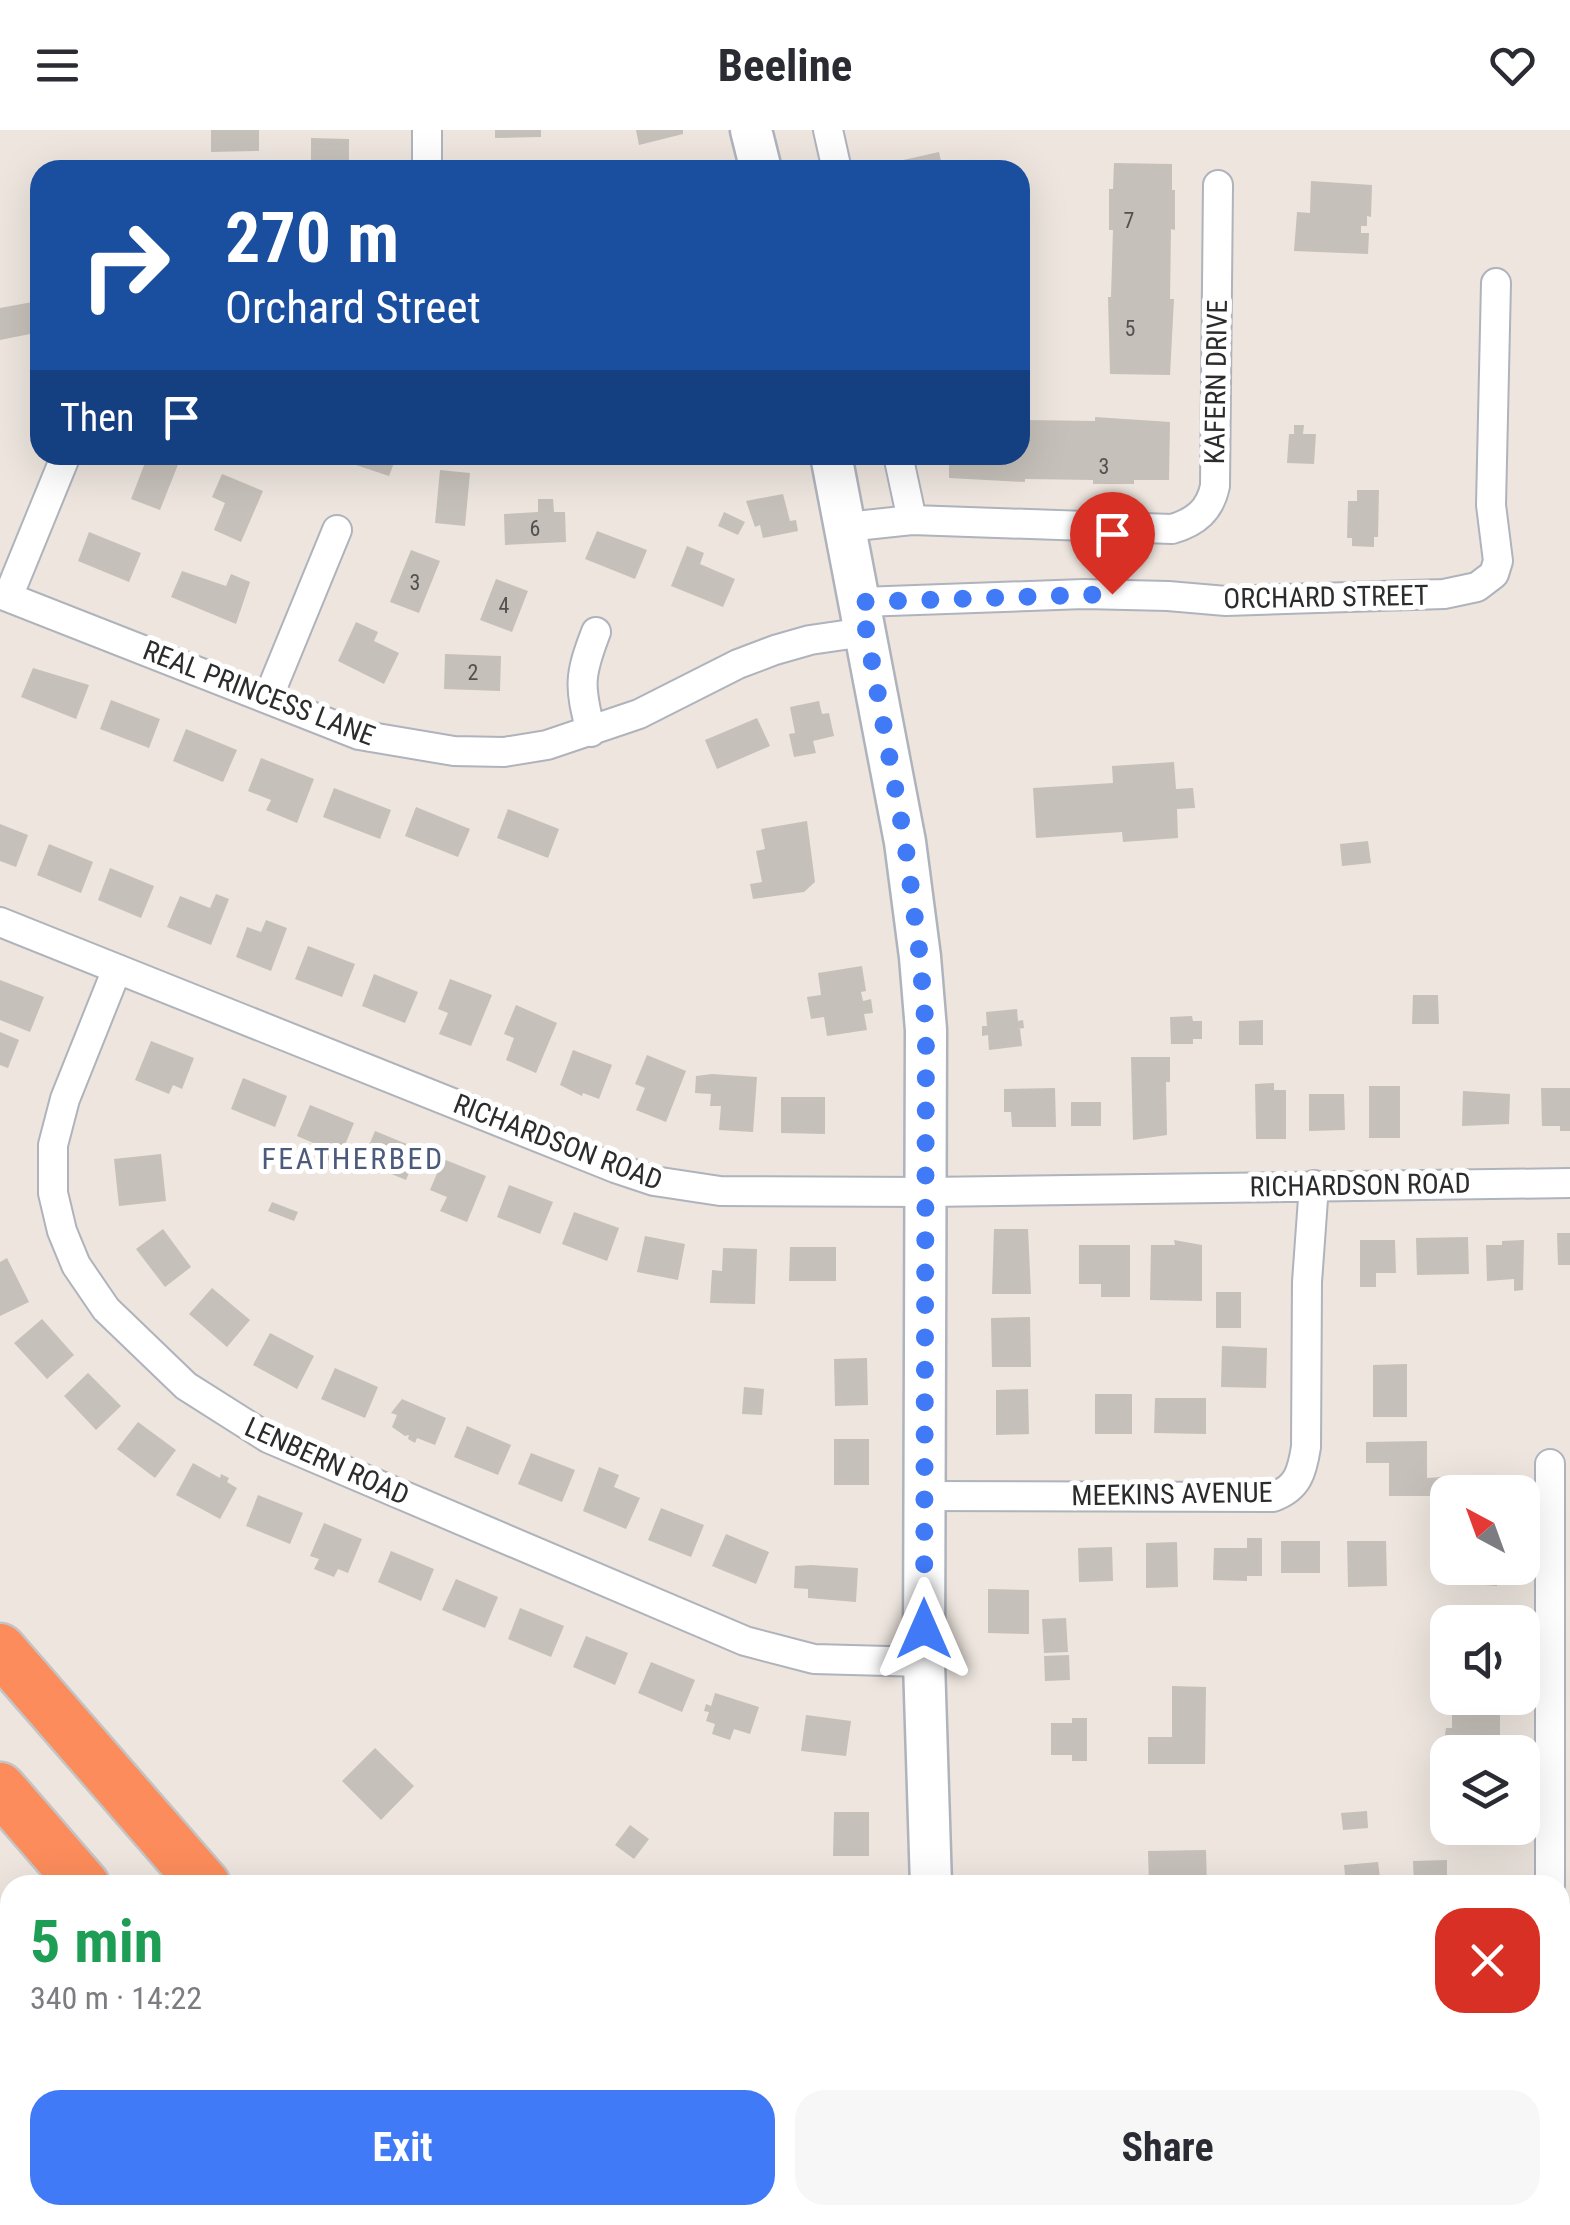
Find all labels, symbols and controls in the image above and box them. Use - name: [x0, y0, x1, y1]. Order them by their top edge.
- icon: menu: [30, 38, 85, 93]
- icon: heart: [1485, 38, 1540, 93]
- text: Beeline: [718, 39, 852, 92]
- text: 270 m: [225, 197, 399, 279]
- icon: right: [60, 200, 190, 330]
- house number: 7: [1124, 208, 1134, 233]
- text: Orchard Street: [225, 281, 481, 334]
- street label: KAFERN DRIVE: [1198, 299, 1234, 465]
- house number: 5: [1125, 316, 1135, 341]
- icon: arrive: [154, 390, 209, 445]
- text: Then: [60, 396, 134, 440]
- house number: 3: [1099, 454, 1109, 479]
- pin: [1070, 492, 1155, 595]
- icon: arrive: [1085, 507, 1140, 562]
- house number: 6: [530, 516, 540, 541]
- house number: 3: [410, 570, 420, 595]
- street label: ORCHARD STREET: [1223, 579, 1429, 615]
- house number: 4: [499, 593, 510, 618]
- street label: REAL PRINCESS LANE: [138, 634, 380, 752]
- house number: 2: [468, 660, 478, 685]
- street label: RICHARDSON ROAD: [449, 1087, 667, 1197]
- district label: FEATHERBED: [261, 1141, 445, 1176]
- street label: RICHARDSON ROAD: [1249, 1167, 1471, 1203]
- street label: LENBERN ROAD: [240, 1410, 414, 1512]
- north arrow: [1430, 1475, 1540, 1585]
- map controls: [1430, 1475, 1540, 1845]
- street label: MEEKINS AVENUE: [1071, 1476, 1273, 1512]
- position arrow: [872, 1577, 976, 1681]
- button: sound: [1430, 1605, 1540, 1715]
- button: layers: [1430, 1735, 1540, 1845]
- text: 5 min: [30, 1906, 163, 1977]
- button: close: [1435, 1908, 1540, 2013]
- text: 340 m · 14:22: [30, 1979, 202, 2017]
- button: Exit: [30, 2090, 775, 2205]
- button: Share: [795, 2090, 1540, 2205]

